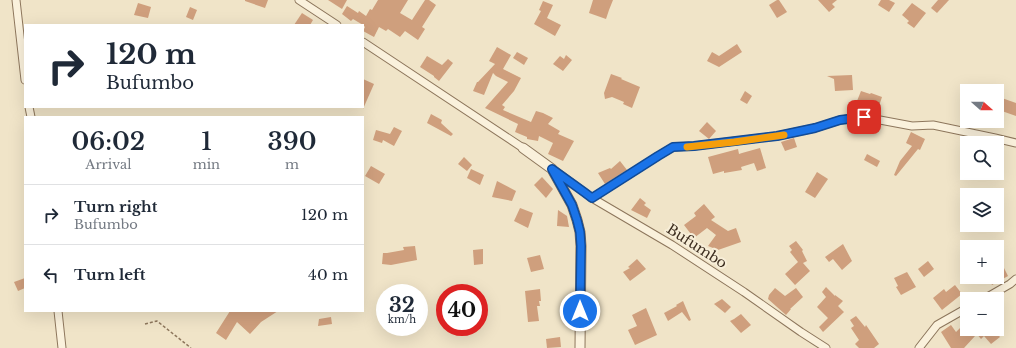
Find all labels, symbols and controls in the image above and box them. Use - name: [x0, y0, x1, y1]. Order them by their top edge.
- text: 120 m: [106, 37, 196, 72]
- icon: right: [40, 40, 92, 92]
- text: Bufumbo: [106, 72, 194, 94]
- north arrow: [960, 84, 1004, 128]
- map controls: [960, 84, 1004, 336]
- pin: [847, 100, 881, 134]
- icon: arrive: [853, 106, 875, 128]
- text: 06:02: [72, 127, 145, 156]
- text: 1: [201, 127, 212, 156]
- text: 390: [268, 127, 316, 156]
- button: search: [960, 136, 1004, 180]
- text: Arrival: [85, 156, 131, 173]
- text: min: [193, 156, 220, 173]
- text: m: [285, 156, 299, 173]
- button: layers: [960, 188, 1004, 232]
- text: Turn right: [74, 197, 157, 216]
- icon: right: [40, 204, 62, 226]
- text: 120 m: [301, 205, 348, 224]
- text: Bufumbo: [74, 216, 138, 233]
- street label: Bufumbo: [663, 220, 731, 272]
- button: +: [960, 240, 1004, 284]
- icon: left: [40, 264, 62, 286]
- text: Turn left: [74, 265, 145, 284]
- text: 40 m: [308, 265, 348, 284]
- speed limit sign: 40: [436, 284, 488, 336]
- position arrow: [559, 290, 601, 332]
- button: −: [960, 292, 1004, 336]
- text: 32: [389, 293, 415, 317]
- text: km/h: [388, 313, 416, 326]

